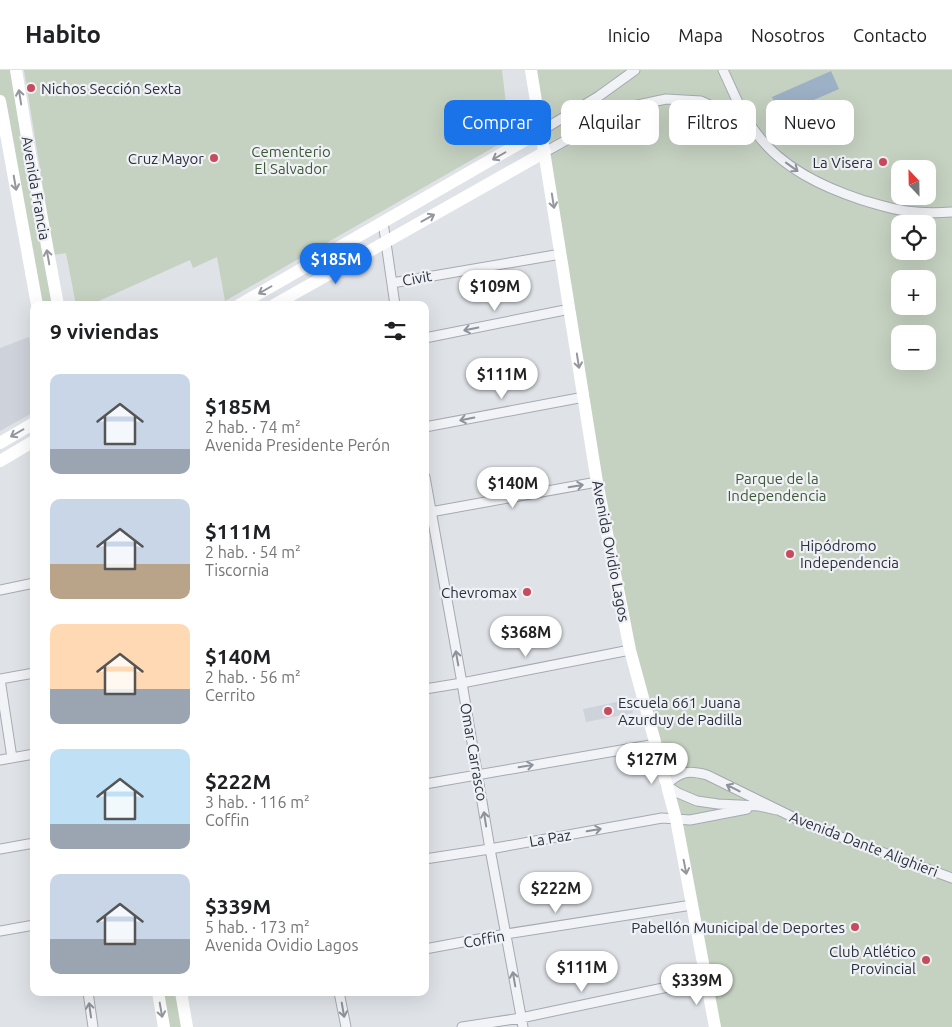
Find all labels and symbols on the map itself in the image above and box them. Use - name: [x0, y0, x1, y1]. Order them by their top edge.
- place label: Nichos Sección Sexta: [41, 80, 181, 97]
- marker: Nichos Sección Sexta: [25, 82, 37, 94]
- one-way arrow: [15, 89, 25, 105]
- street label: Avenida Francia: [18, 135, 54, 241]
- park label: Cementerio El Salvador: [251, 143, 331, 177]
- place label: Cruz Mayor: [128, 150, 204, 167]
- one-way arrow: [492, 151, 507, 161]
- marker: Cruz Mayor: [208, 152, 220, 164]
- place label: La Visera: [812, 154, 873, 171]
- marker: La Visera: [877, 156, 889, 168]
- north arrow: [891, 160, 936, 205]
- one-way arrow: [785, 162, 799, 172]
- one-way arrow: [10, 175, 20, 191]
- one-way arrow: [548, 192, 558, 208]
- one-way arrow: [420, 213, 435, 223]
- pin: $185M: [301, 242, 371, 285]
- one-way arrow: [43, 250, 53, 266]
- street label: Civit: [401, 267, 433, 289]
- pin: $109M: [460, 270, 530, 312]
- one-way arrow: [258, 286, 272, 296]
- one-way arrow: [463, 325, 479, 334]
- one-way arrow: [574, 353, 584, 369]
- pin: $111M: [467, 358, 537, 400]
- one-way arrow: [460, 414, 476, 424]
- one-way arrow: [9, 428, 24, 438]
- pin: $140M: [478, 466, 548, 509]
- park label: Parque de la Independencia: [727, 470, 827, 504]
- street label: Avenida Ovidio Lagos: [589, 479, 633, 623]
- one-way arrow: [568, 480, 584, 490]
- place label: Hipódromo Independencia: [800, 537, 899, 571]
- marker: Hipódromo Independencia: [784, 548, 796, 560]
- place label: Chevromax: [441, 584, 517, 601]
- marker: Chevromax: [521, 586, 533, 598]
- pin: $368M: [491, 616, 561, 658]
- one-way arrow: [452, 650, 462, 666]
- place label: Escuela 661 Juana Azurduy de Padilla: [618, 694, 742, 728]
- street label: Omar Carrasco: [457, 701, 491, 803]
- marker: Escuela 661 Juana Azurduy de Padilla: [602, 705, 614, 717]
- pin: $127M: [617, 742, 687, 785]
- one-way arrow: [517, 761, 533, 771]
- one-way arrow: [726, 783, 741, 792]
- street label: Avenida Dante Alighieri: [787, 808, 941, 880]
- one-way arrow: [479, 812, 489, 828]
- one-way arrow: [585, 825, 601, 835]
- street label: La Paz: [528, 826, 572, 850]
- one-way arrow: [680, 859, 690, 875]
- pin: $222M: [521, 872, 591, 914]
- place label: Pabellón Municipal de Deportes: [631, 919, 845, 936]
- marker: Pabellón Municipal de Deportes: [849, 921, 861, 933]
- street label: Coffin: [462, 927, 506, 951]
- place label: Club Atlético Provincial: [829, 943, 916, 977]
- pin: $111M: [547, 950, 617, 993]
- marker: Club Atlético Provincial: [920, 954, 932, 966]
- pin: $339M: [662, 964, 732, 1006]
- one-way arrow: [509, 971, 518, 987]
- one-way arrow: [157, 1001, 167, 1017]
- one-way arrow: [338, 1001, 348, 1017]
- one-way arrow: [85, 1002, 95, 1018]

